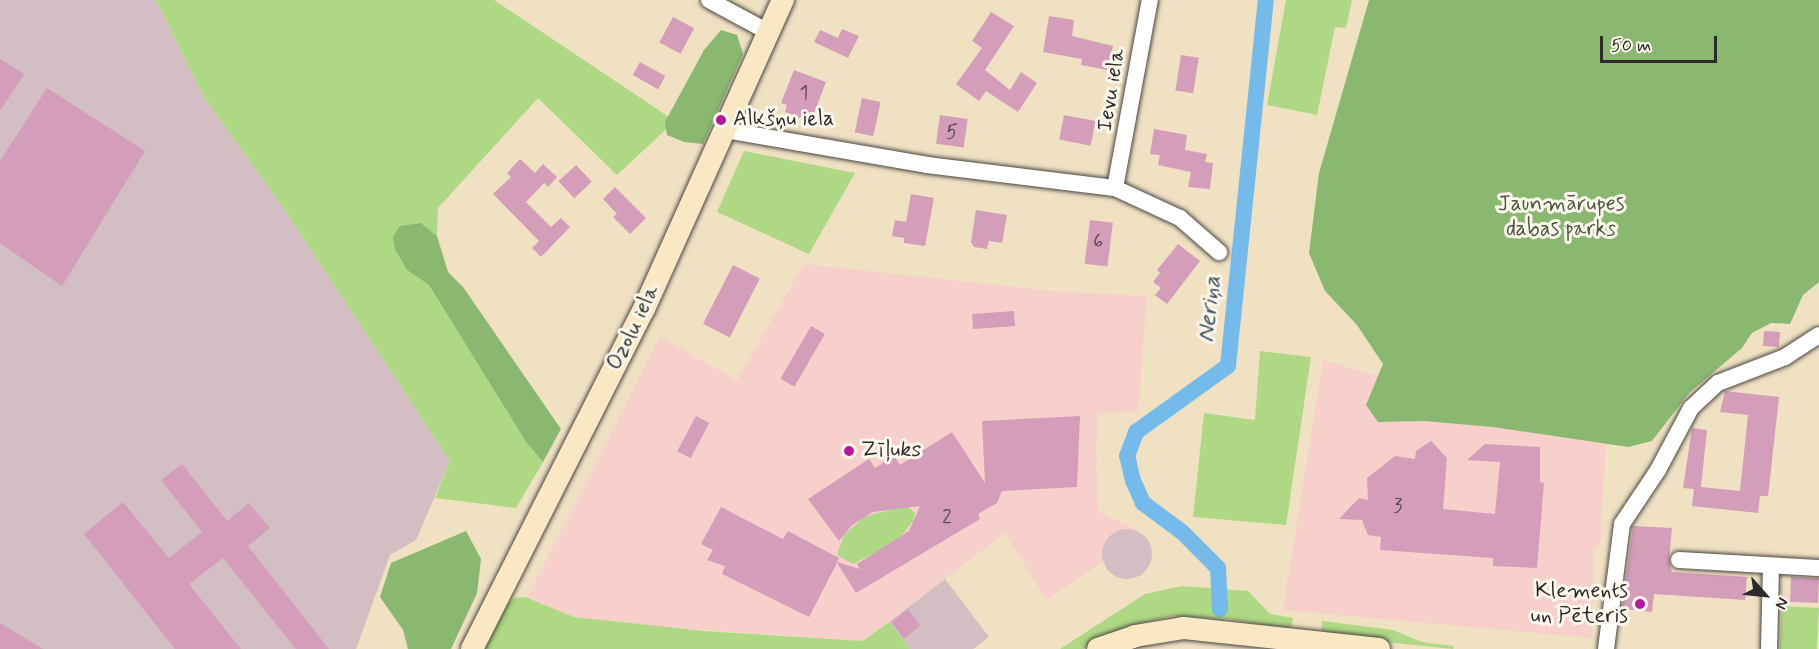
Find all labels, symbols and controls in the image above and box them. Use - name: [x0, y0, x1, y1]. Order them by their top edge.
- scale bar: [1603, 24, 1720, 62]
- text: 50 m: [1611, 34, 1651, 58]
- street label: Ievu iela: [1092, 47, 1132, 133]
- house number: 1: [800, 81, 808, 105]
- place label: Alkšņu iela: [733, 107, 836, 133]
- marker: Alkšņu iela: [714, 113, 728, 127]
- house number: 5: [946, 120, 958, 144]
- park label: Jaunmārupes dabas parks: [1498, 191, 1624, 242]
- house number: 6: [1093, 229, 1103, 253]
- water label: Neriņa: [1192, 274, 1228, 344]
- street label: Ozolu iela: [602, 281, 666, 375]
- place label: Zīļuks: [861, 438, 921, 464]
- marker: Zīļuks: [842, 444, 856, 458]
- house number: 3: [1393, 494, 1403, 518]
- house number: 2: [942, 505, 952, 529]
- north arrow: [1735, 565, 1795, 625]
- place label: Klements un Pēteris: [1530, 578, 1628, 630]
- text: N: [1770, 594, 1793, 613]
- marker: Klements un Pēteris: [1633, 597, 1647, 611]

